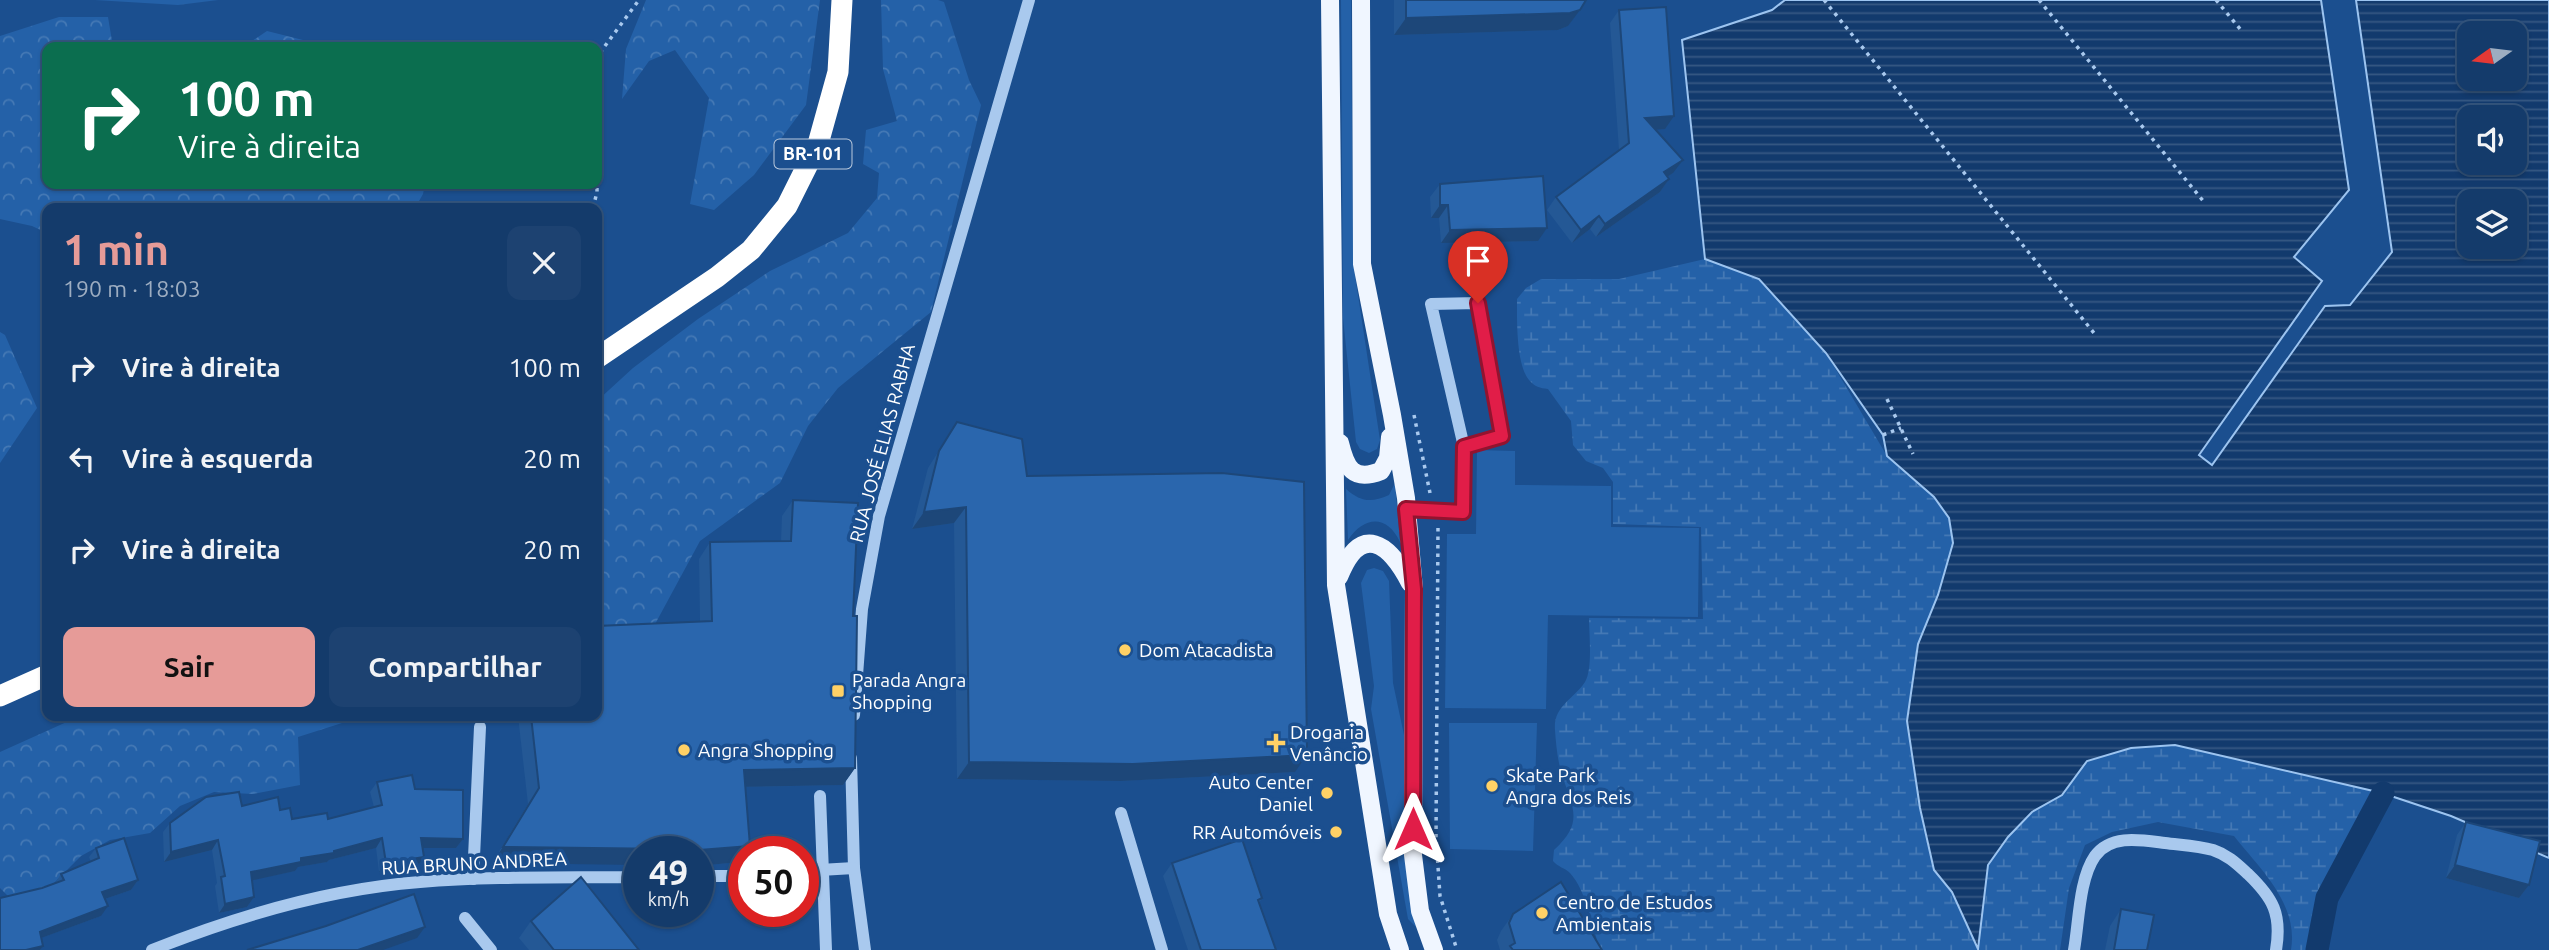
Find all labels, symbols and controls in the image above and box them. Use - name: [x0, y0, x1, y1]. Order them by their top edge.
- north arrow: [2457, 21, 2527, 91]
- map controls: [2457, 21, 2527, 259]
- icon: right: [63, 70, 154, 161]
- text: 100 m: [178, 70, 315, 125]
- button: sound: [2457, 105, 2527, 175]
- text: Vire à direita: [178, 128, 361, 164]
- road number: BR-101: [774, 140, 852, 168]
- button: layers: [2457, 189, 2527, 259]
- text: 1 min: [63, 226, 169, 273]
- button: close: [507, 226, 581, 300]
- pin: [1448, 231, 1508, 303]
- icon: arrive: [1459, 242, 1497, 280]
- text: 190 m · 18:03: [63, 276, 201, 301]
- street label: RUA JOSÉ ELIAS RABHA: [845, 340, 919, 545]
- icon: right: [63, 349, 101, 387]
- text: Vire à direita: [122, 353, 281, 382]
- text: 100 m: [509, 353, 581, 382]
- icon: left: [63, 440, 101, 478]
- text: Vire à esquerda: [122, 444, 313, 473]
- text: 20 m: [523, 444, 581, 473]
- icon: right: [63, 531, 101, 569]
- text: Vire à direita: [122, 535, 281, 564]
- text: 20 m: [523, 535, 581, 564]
- button: Sair: [63, 627, 315, 707]
- button: Compartilhar: [329, 627, 581, 707]
- place label: Dom Atacadista: [1139, 639, 1274, 661]
- marker: Dom Atacadista: [1117, 642, 1133, 658]
- place label: Parada Angra Shopping: [852, 669, 966, 713]
- marker: Parada Angra Shopping: [830, 683, 846, 699]
- place label: Drogaria Venâncio: [1290, 721, 1368, 765]
- marker: Drogaria Venâncio: [1268, 735, 1284, 751]
- place label: Angra Shopping: [698, 739, 834, 761]
- marker: Angra Shopping: [676, 742, 692, 758]
- place label: Skate Park Angra dos Reis: [1506, 764, 1631, 808]
- place label: Auto Center Daniel: [1209, 771, 1313, 815]
- marker: Skate Park Angra dos Reis: [1484, 778, 1500, 794]
- marker: Auto Center Daniel: [1319, 785, 1335, 801]
- position arrow: [1376, 792, 1450, 866]
- place label: RR Automóveis: [1192, 821, 1322, 843]
- marker: RR Automóveis: [1328, 824, 1344, 840]
- speed limit sign: 50: [728, 836, 819, 927]
- street label: RUA BRUNO ANDREA: [381, 847, 568, 879]
- text: 49: [649, 852, 688, 892]
- text: km/h: [648, 889, 689, 909]
- place label: Centro de Estudos Ambientais: [1556, 891, 1713, 935]
- marker: Centro de Estudos Ambientais: [1534, 905, 1550, 921]

